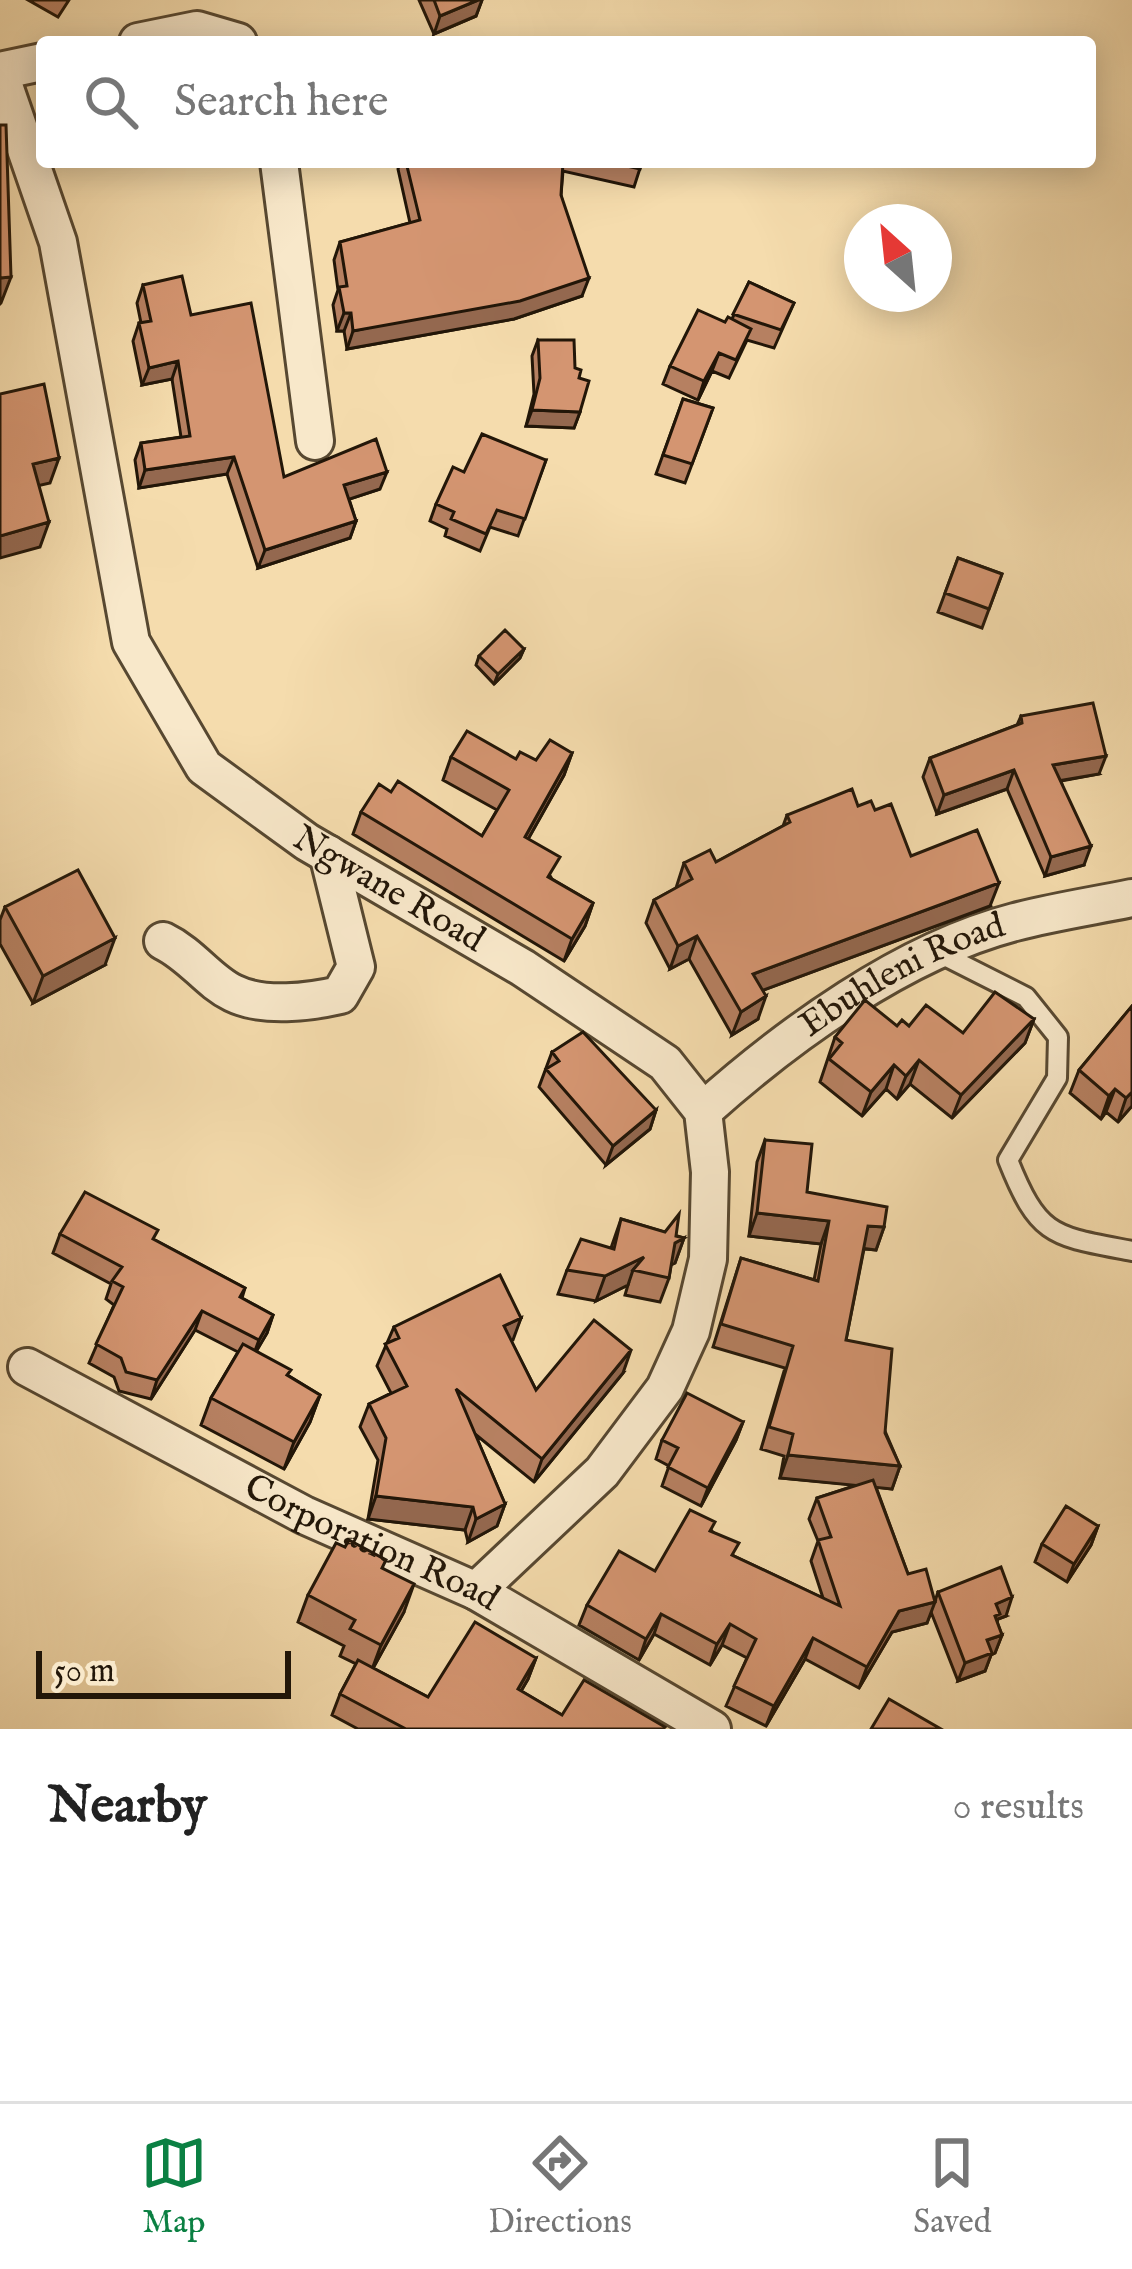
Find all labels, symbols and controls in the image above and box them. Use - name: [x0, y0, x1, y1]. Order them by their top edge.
- search box: [36, 36, 1096, 168]
- icon: search: [78, 69, 144, 135]
- text: Search here: [174, 74, 388, 131]
- north arrow: [844, 204, 952, 312]
- street label: Ngwane Road: [284, 816, 494, 964]
- street label: Ebuhleni Road: [791, 903, 1011, 1048]
- street label: Corporation Road: [236, 1464, 508, 1623]
- scale bar: [36, 1645, 291, 1698]
- text: 50 m: [54, 1651, 115, 1693]
- text: Nearby: [48, 1775, 207, 1840]
- text: 0 results: [952, 1783, 1084, 1832]
- tab: Map: [141, 2130, 207, 2244]
- tab: Directions: [488, 2130, 632, 2244]
- tab: Saved: [913, 2130, 991, 2244]

